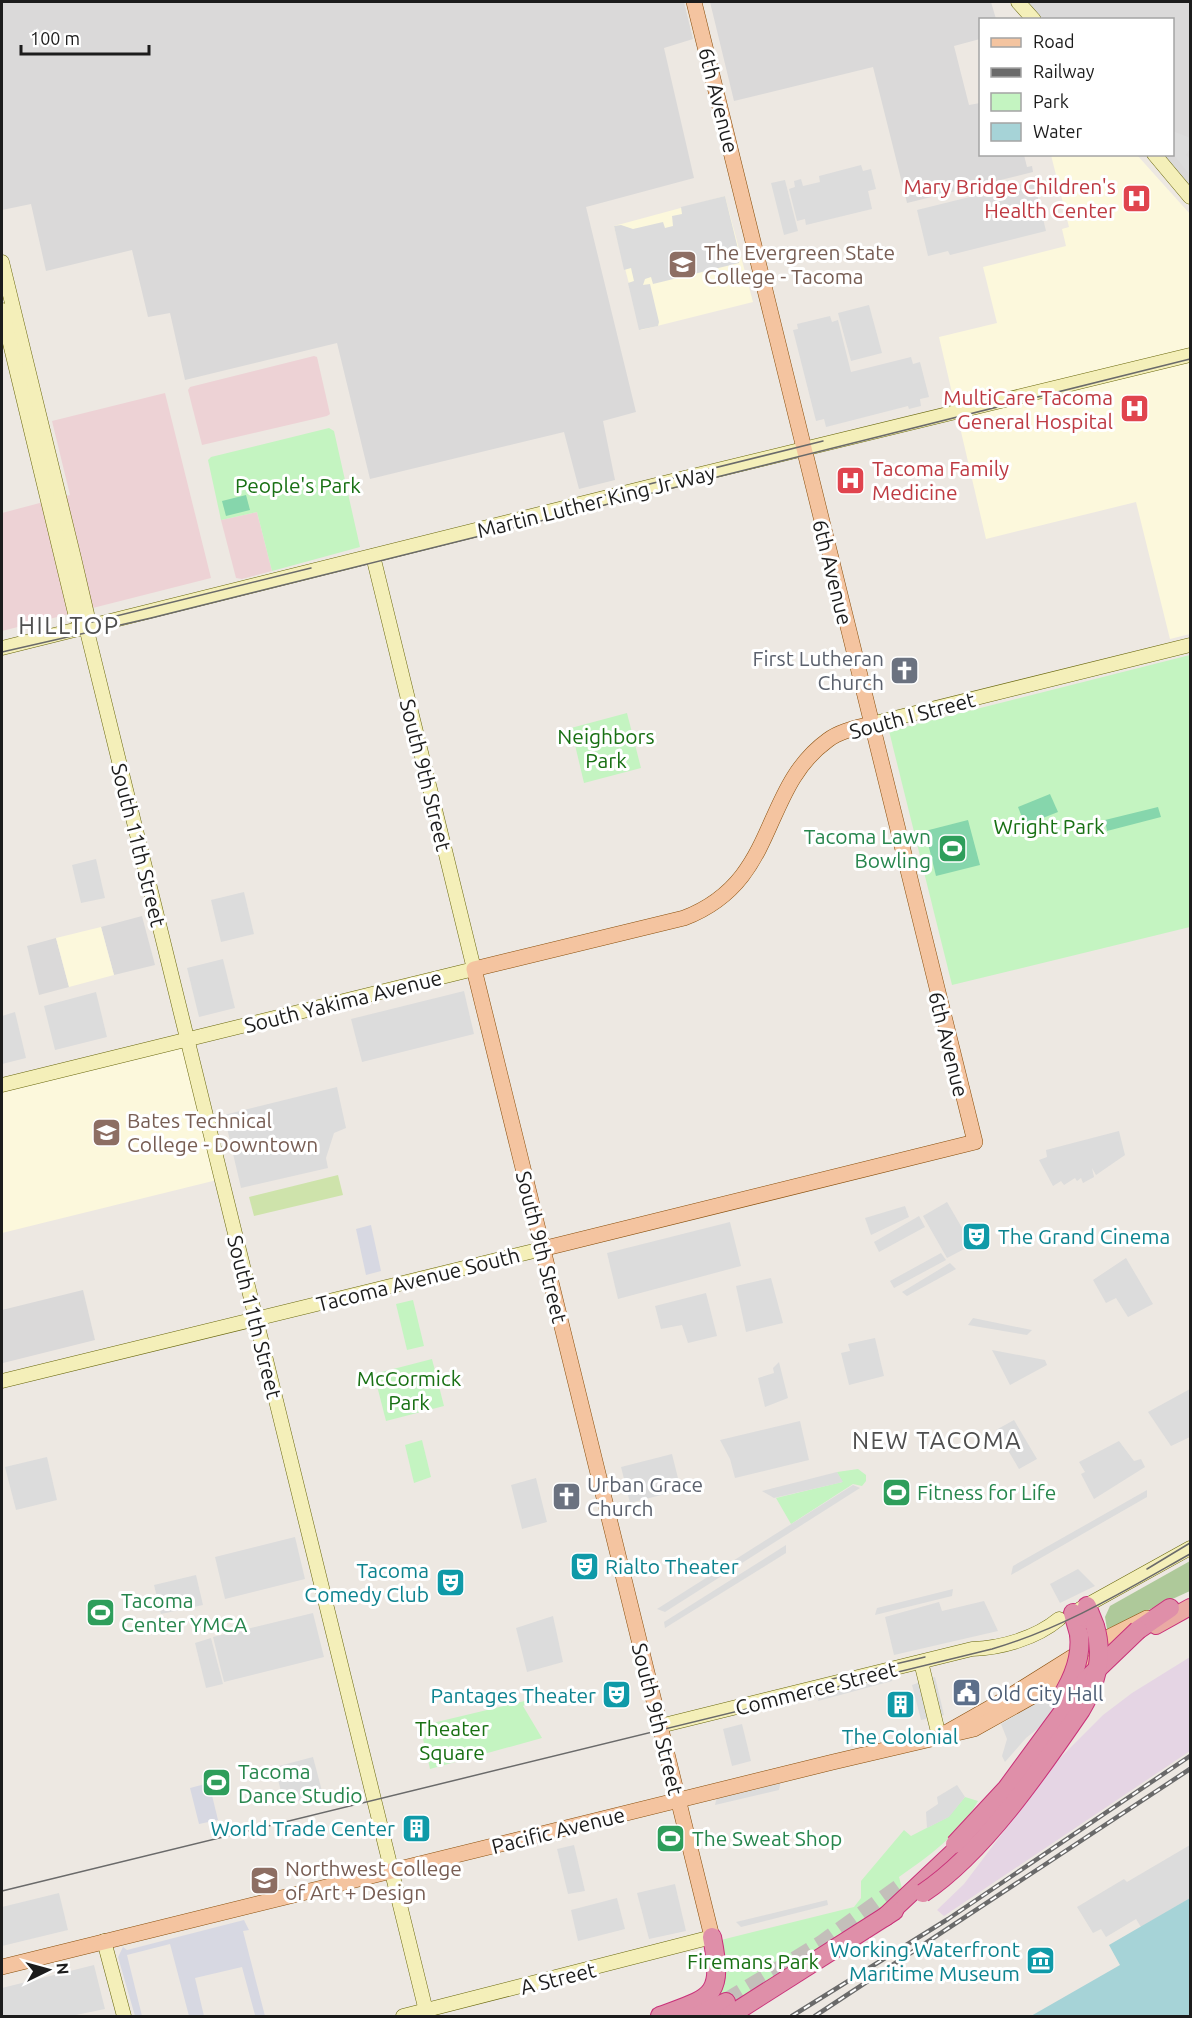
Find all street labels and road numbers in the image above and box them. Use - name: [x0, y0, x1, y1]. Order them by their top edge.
- street label: 6th Avenue: [694, 45, 744, 155]
- street label: Martin Luther King Jr Way: [474, 460, 718, 542]
- street label: 6th Avenue: [808, 517, 858, 627]
- street label: South I Street: [847, 687, 977, 743]
- street label: South 9th Street: [396, 696, 456, 854]
- street label: South 11th Street: [107, 761, 171, 929]
- street label: South Yakima Avenue: [242, 965, 444, 1037]
- street label: 6th Avenue: [924, 989, 974, 1099]
- street label: South 9th Street: [512, 1168, 572, 1326]
- street label: South 11th Street: [223, 1233, 287, 1401]
- street label: Tacoma Avenue South: [314, 1242, 522, 1316]
- street label: South 9th Street: [628, 1640, 688, 1798]
- street label: Commerce Street: [733, 1656, 899, 1720]
- street label: Pacific Avenue: [489, 1802, 627, 1858]
- street label: A Street: [518, 1957, 598, 1999]

